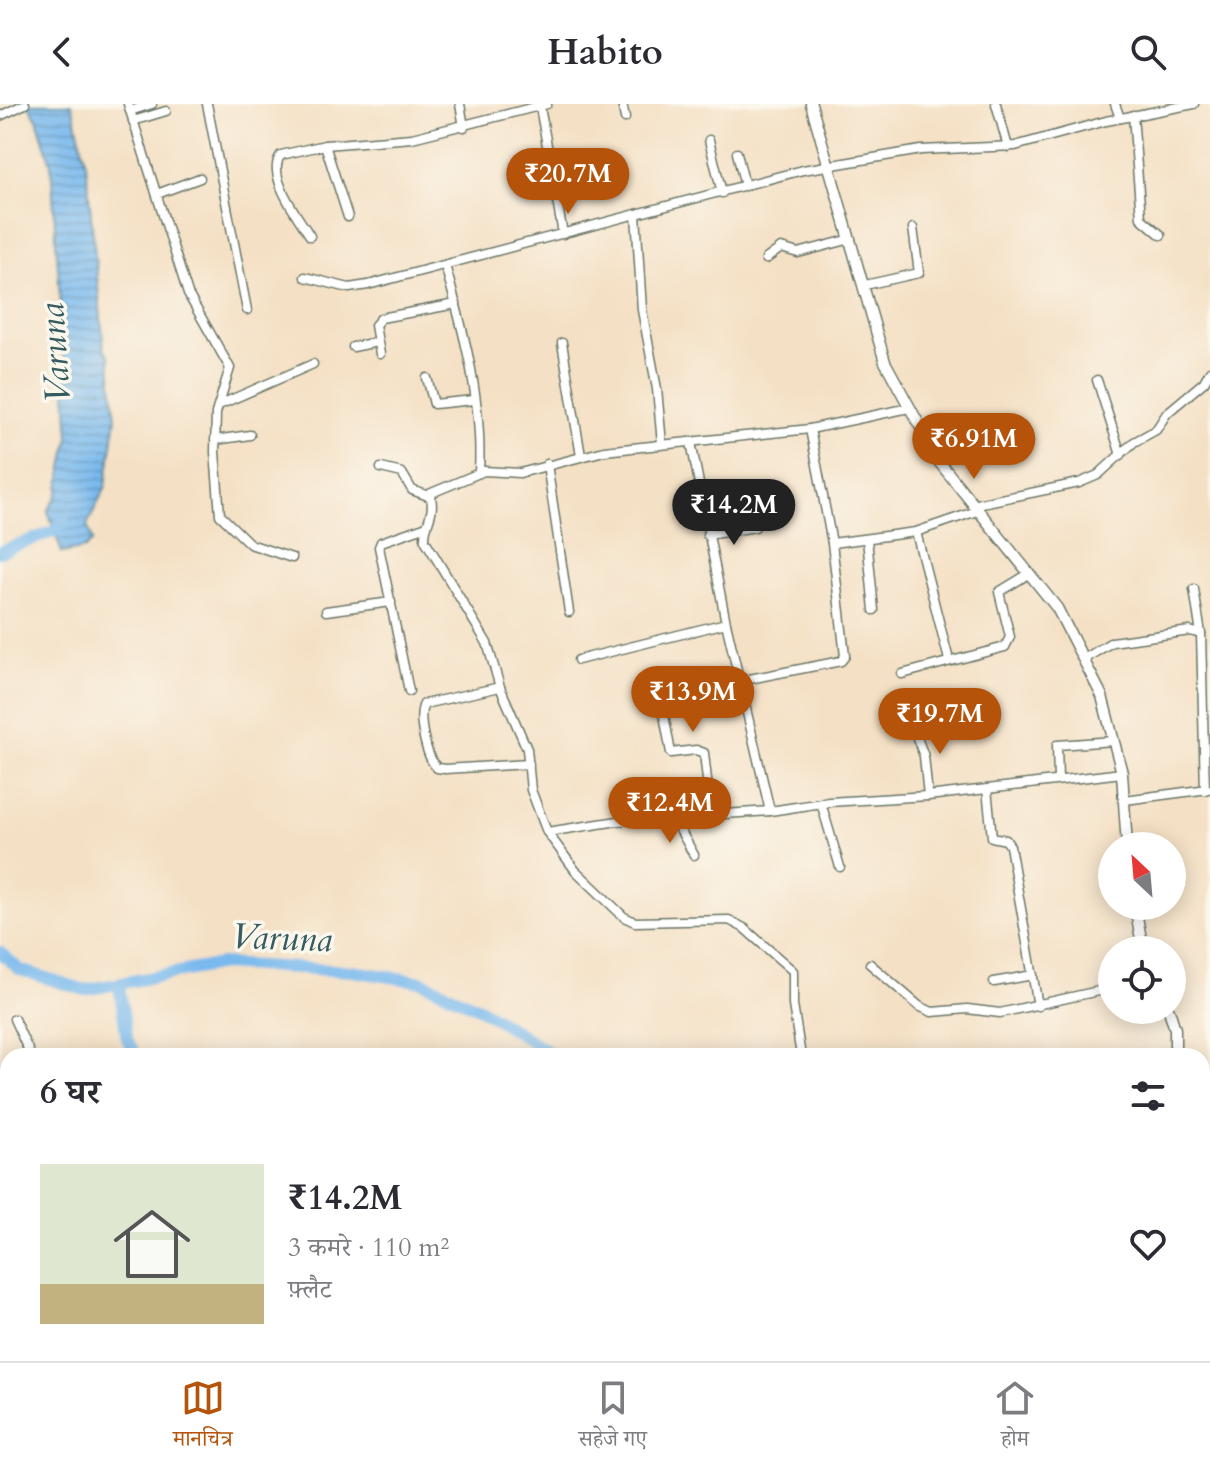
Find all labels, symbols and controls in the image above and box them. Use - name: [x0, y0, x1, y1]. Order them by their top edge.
- text: Habito: [547, 28, 663, 77]
- icon: back: [40, 30, 84, 74]
- icon: search: [1126, 30, 1170, 74]
- pin: ₹20.7M: [503, 148, 633, 216]
- text: ₹20.7M: [524, 156, 612, 191]
- water label: Varuna: [27, 301, 83, 405]
- pin: ₹6.91M: [909, 413, 1039, 481]
- text: ₹6.91M: [930, 421, 1018, 456]
- pin: ₹14.2M: [669, 479, 799, 547]
- text: ₹14.2M: [690, 487, 778, 522]
- pin: ₹13.9M: [628, 666, 758, 734]
- text: ₹13.9M: [649, 674, 737, 709]
- pin: ₹19.7M: [875, 688, 1005, 756]
- text: ₹19.7M: [896, 696, 984, 731]
- pin: ₹12.4M: [605, 777, 735, 845]
- text: ₹12.4M: [626, 785, 714, 820]
- north arrow: [1098, 832, 1186, 920]
- map controls: [1098, 832, 1186, 1024]
- water label: Varuna: [231, 912, 333, 964]
- button: locate: [1098, 936, 1186, 1024]
- text: 6 घर: [40, 1069, 100, 1115]
- icon: filters: [1126, 1074, 1170, 1118]
- text: ₹14.2M: [288, 1175, 402, 1221]
- icon: home: [104, 1196, 200, 1292]
- icon: heart: [1126, 1222, 1170, 1266]
- text: 3 कमरे · 110 m²: [288, 1230, 449, 1265]
- text: फ़्लैट: [288, 1272, 331, 1307]
- tab: मानचित्र: [173, 1376, 233, 1460]
- tab: सहेजे गए: [579, 1376, 647, 1460]
- tab: होम: [993, 1376, 1037, 1460]

